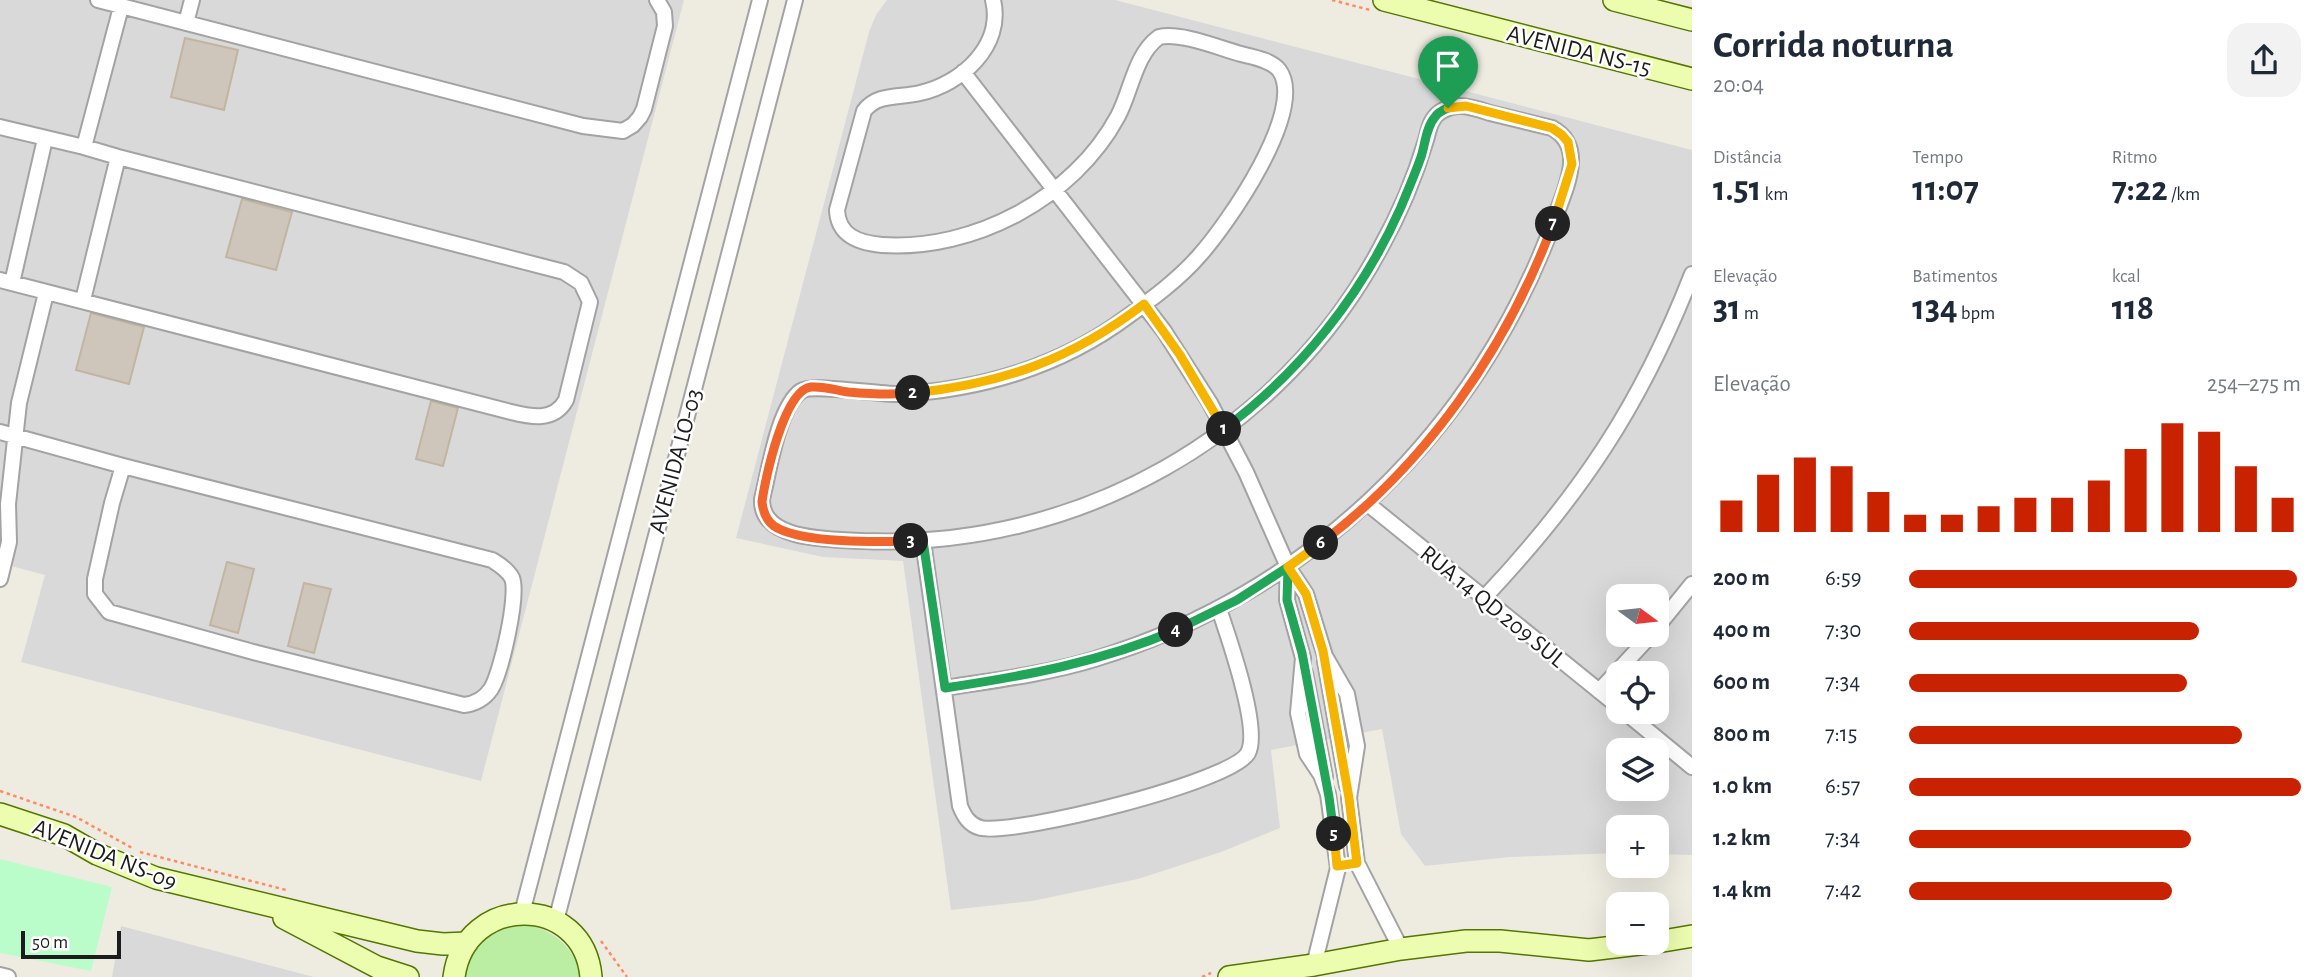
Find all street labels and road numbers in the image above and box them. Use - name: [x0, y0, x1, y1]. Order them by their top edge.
- street label: AVENIDA NS-15: [1504, 21, 1653, 80]
- street label: AVENIDA LO-03: [645, 386, 707, 536]
- street label: RUA 14 QD 209 SUL: [1415, 541, 1569, 672]
- street label: AVENIDA NS-09: [29, 815, 180, 895]

